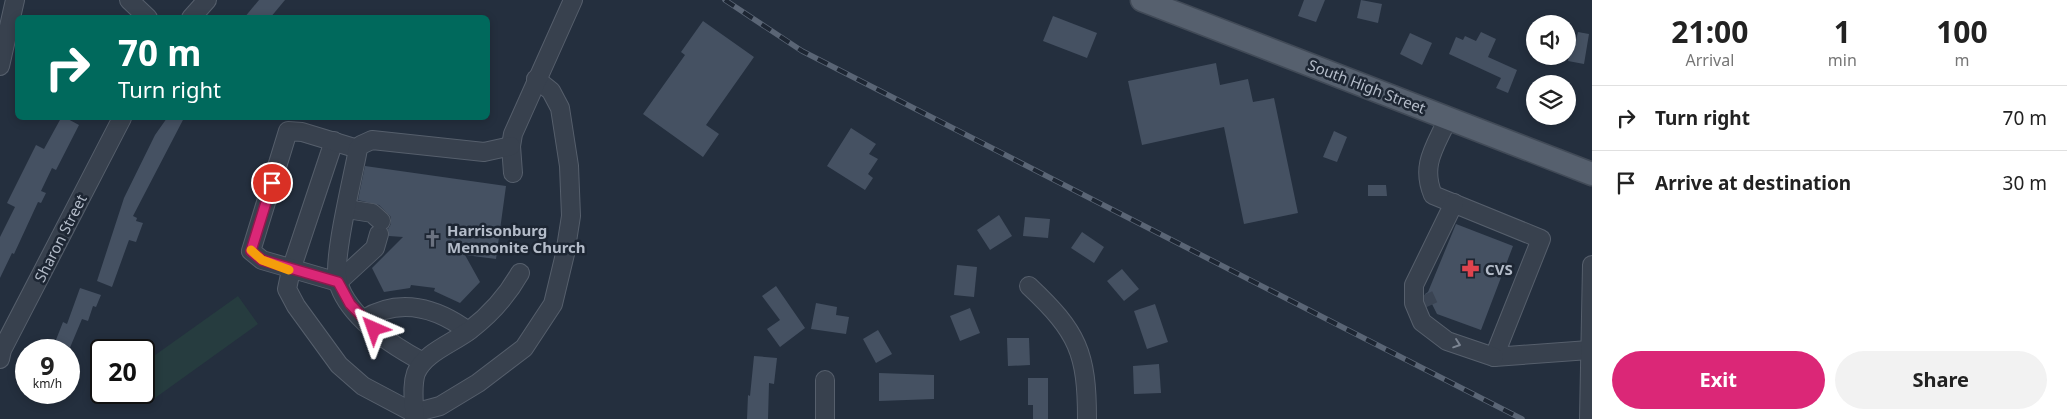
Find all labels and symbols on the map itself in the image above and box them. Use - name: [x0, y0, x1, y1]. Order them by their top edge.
- street label: South High Street: [1305, 54, 1429, 118]
- pin: [251, 162, 293, 204]
- street label: Sharon Street: [29, 190, 91, 285]
- place label: Harrisonburg Mennonite Church: [447, 220, 586, 257]
- church icon: Harrisonburg Mennonite Church: [423, 229, 443, 249]
- pharmacy icon: CVS: [1461, 259, 1481, 279]
- place label: CVS: [1485, 259, 1513, 279]
- position arrow: [347, 302, 399, 354]
- speed limit sign: 20: [90, 339, 155, 404]
- one-way arrow: [1452, 339, 1460, 349]

